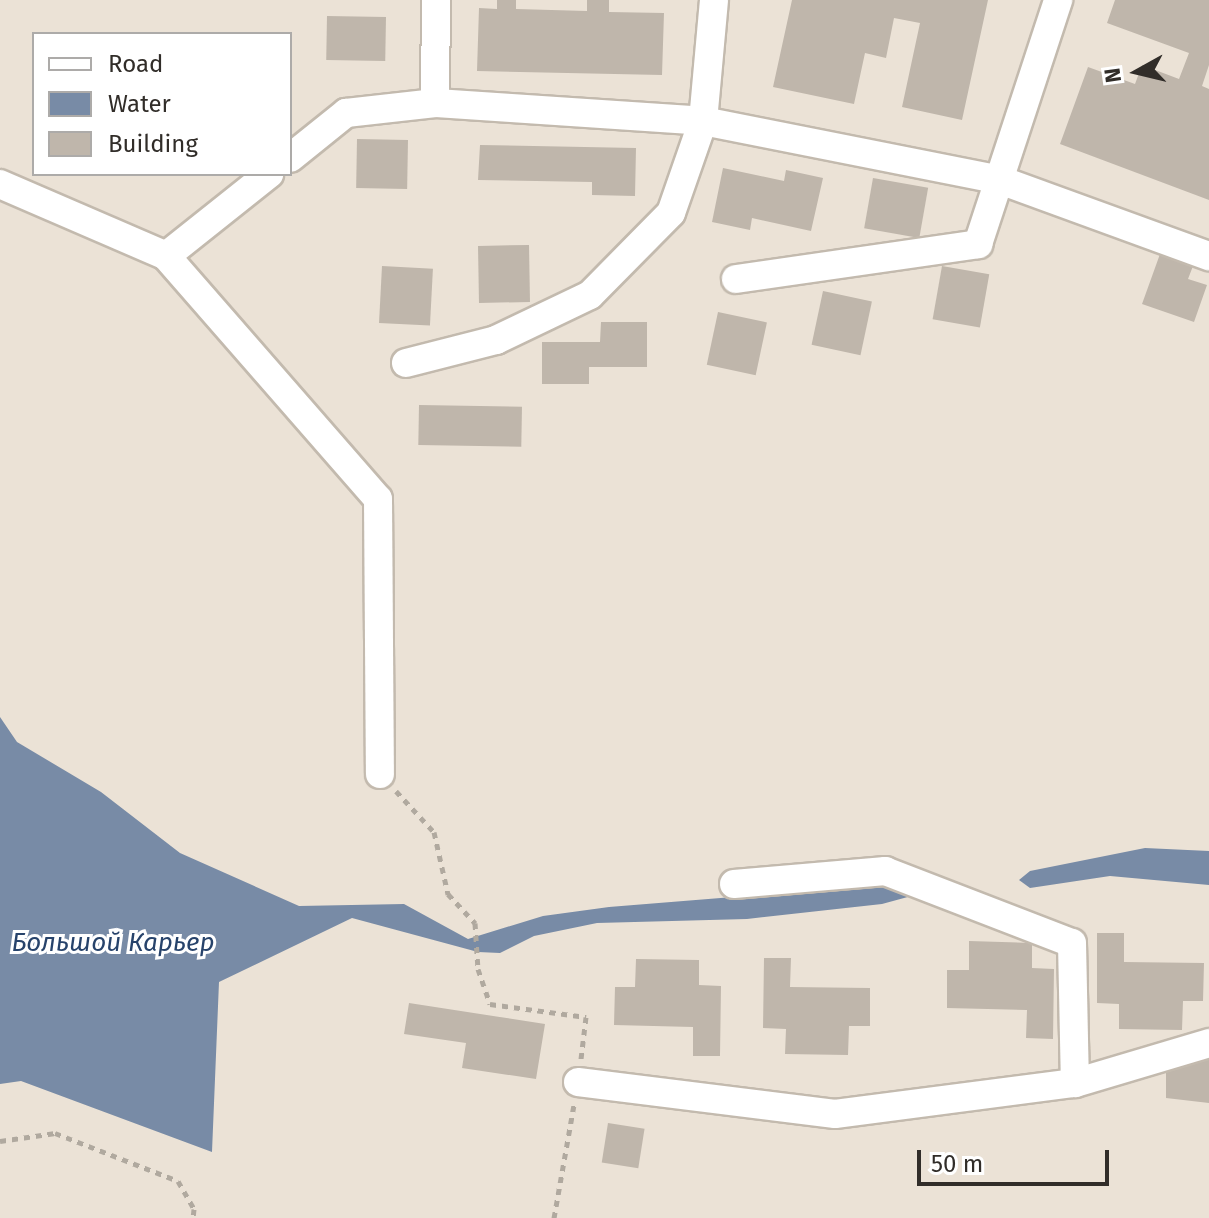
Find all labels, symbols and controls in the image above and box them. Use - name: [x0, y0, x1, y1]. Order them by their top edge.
- legend: [32, 32, 292, 176]
- north arrow: [1097, 32, 1177, 112]
- text: Road: [108, 50, 163, 78]
- text: N: [1098, 66, 1127, 85]
- text: Water: [108, 90, 171, 118]
- text: Building: [108, 130, 198, 158]
- water label: Большой Карьер: [11, 927, 215, 959]
- scale bar: [921, 1134, 1113, 1184]
- text: 50 m: [931, 1150, 983, 1178]

